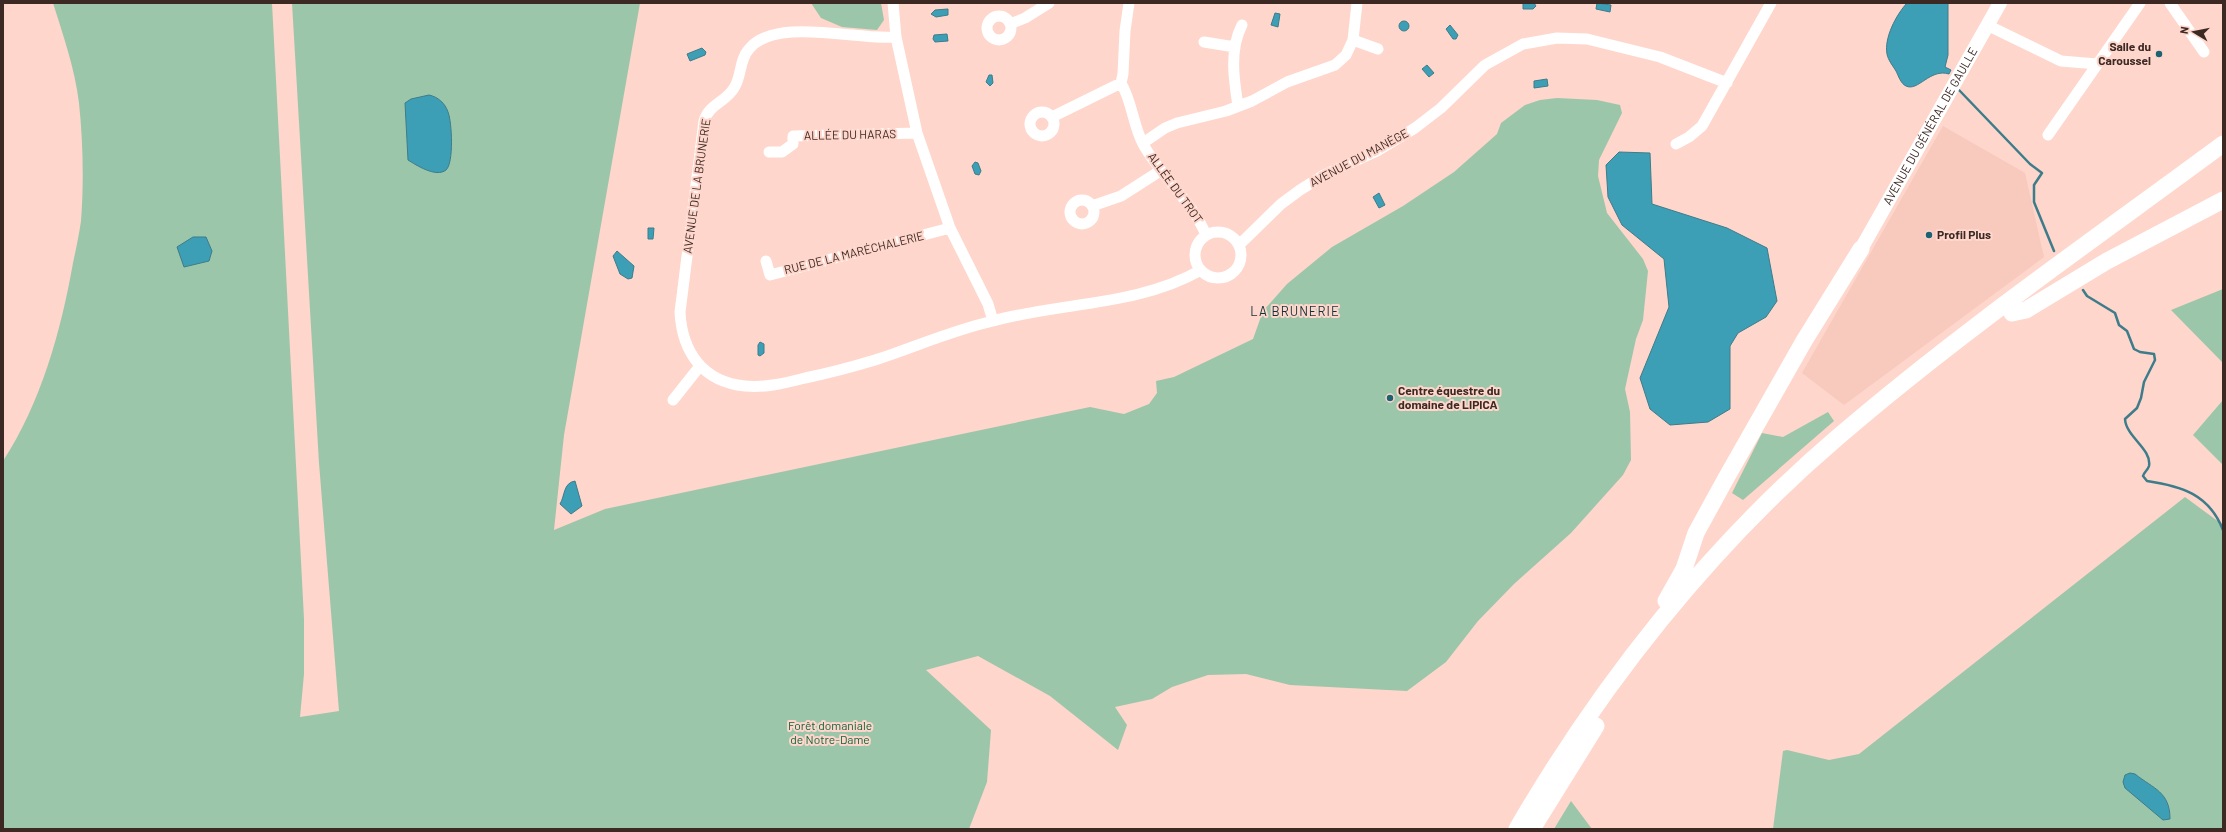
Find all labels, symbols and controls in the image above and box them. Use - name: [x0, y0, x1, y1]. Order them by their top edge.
- north arrow: [2174, 12, 2214, 52]
- text: N: [2177, 25, 2191, 35]
- place label: Salle du Caroussel: [2098, 39, 2151, 67]
- street label: AVENUE DU GÉNÉRAL DE GAULLE: [1879, 45, 1980, 207]
- marker: Salle du Caroussel: [2154, 49, 2164, 59]
- street label: AVENUE DE LA BRUNERIE: [680, 118, 712, 254]
- street label: AVENUE DU MANÈGE: [1307, 125, 1410, 189]
- street label: ALLÉE DU HARAS: [804, 126, 896, 142]
- street label: ALLÉE DU TROT: [1146, 149, 1206, 226]
- place label: Profil Plus: [1937, 227, 1991, 241]
- street label: RUE DE LA MARÉCHALERIE: [782, 228, 925, 276]
- marker: Profil Plus: [1924, 230, 1934, 240]
- district label: LA BRUNERIE: [1250, 303, 1340, 319]
- place label: Centre équestre du domaine de LIPICA: [1398, 383, 1500, 411]
- marker: Centre équestre du domaine de LIPICA: [1385, 393, 1395, 403]
- park label: Forêt domaniale de Notre-Dame: [788, 718, 872, 746]

